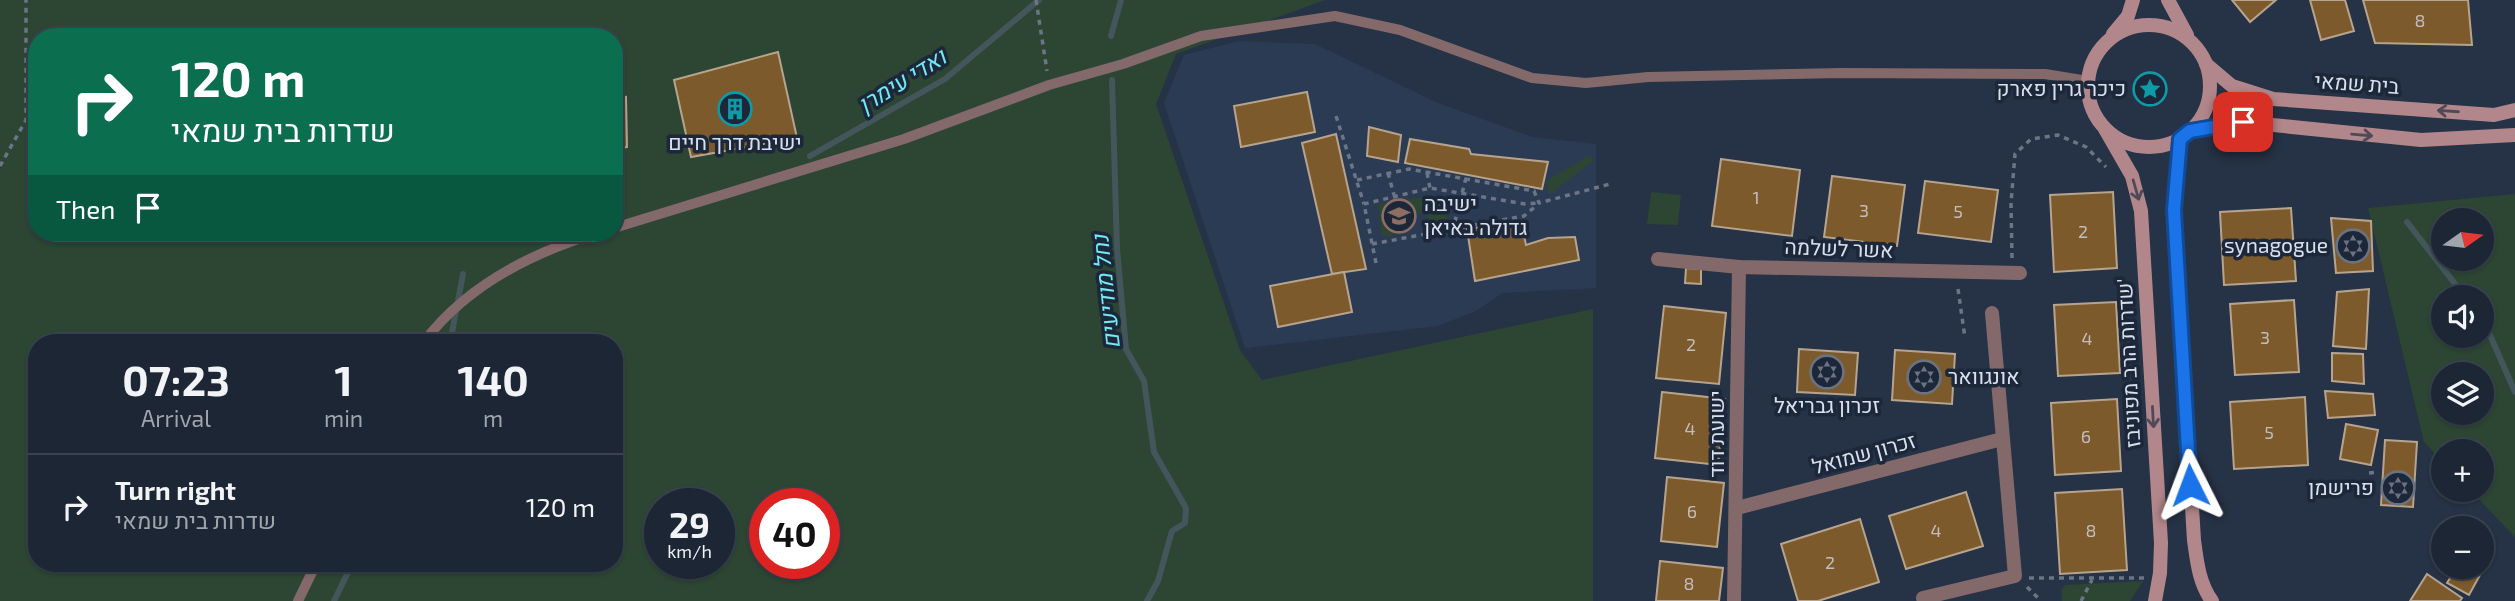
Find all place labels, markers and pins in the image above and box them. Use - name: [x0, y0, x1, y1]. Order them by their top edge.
- place icon: כיכר גרין פארק: [2131, 70, 2169, 108]
- place label: כיכר גרין פארק: [1997, 75, 2126, 100]
- building icon: ישיבת דרך חיים: [716, 90, 754, 128]
- pin: [2213, 92, 2273, 152]
- place label: ישיבת דרך חיים: [668, 129, 802, 154]
- place label: ישיבה גדולה באיאן: [1424, 190, 1527, 239]
- school or university icon: ישיבה גדולה באיאן: [1380, 197, 1418, 235]
- synagogue icon: synagogue: [2334, 227, 2372, 265]
- place label: synagogue: [2224, 232, 2328, 257]
- synagogue icon: זכרון גבריאל: [1808, 353, 1846, 391]
- synagogue icon: אונגוואר: [1905, 358, 1943, 396]
- place label: אונגוואר: [1948, 363, 2020, 388]
- place label: זכרון גבריאל: [1774, 392, 1880, 417]
- synagogue icon: פרישמן: [2379, 469, 2417, 507]
- place label: פרישמן: [2308, 474, 2374, 499]

